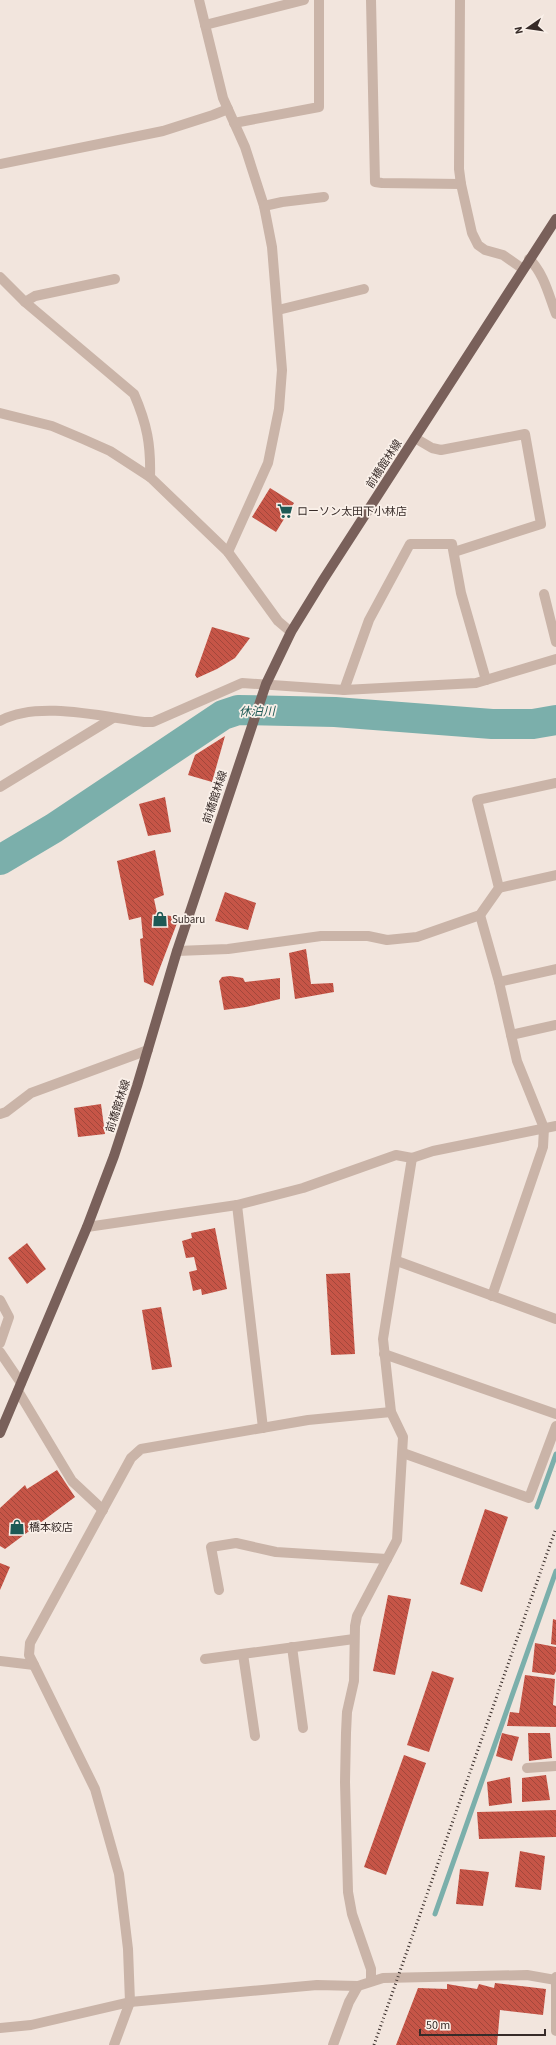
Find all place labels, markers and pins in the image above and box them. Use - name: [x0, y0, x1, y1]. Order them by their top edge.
- supermarket icon: ローソン太田下小林店: [276, 502, 294, 520]
- place label: ローソン太田下小林店: [297, 504, 407, 519]
- shop icon: Subaru: [151, 910, 169, 928]
- place label: Subaru: [172, 912, 205, 927]
- shop icon: 橋本絞店: [8, 1518, 26, 1536]
- place label: 橋本絞店: [29, 1520, 73, 1535]

